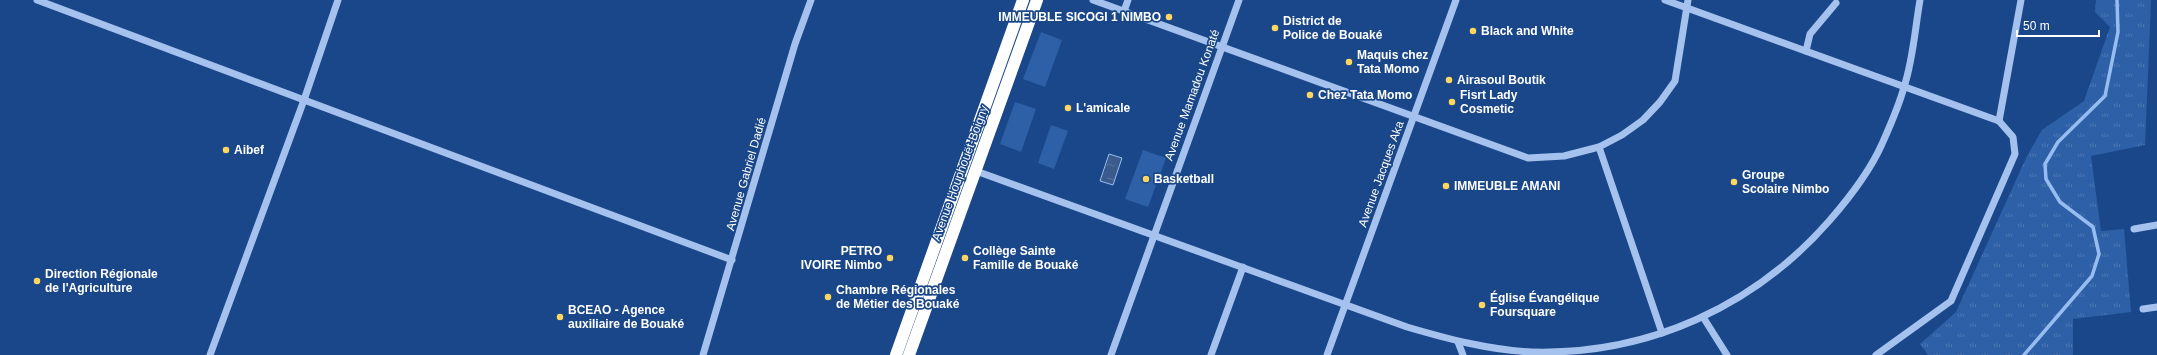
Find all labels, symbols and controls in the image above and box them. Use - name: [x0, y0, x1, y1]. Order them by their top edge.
- place label: IMMEUBLE SICOGI 1 NIMBO: [998, 10, 1161, 24]
- marker: IMMEUBLE SICOGI 1 NIMBO: [1164, 12, 1174, 22]
- scale bar: [2017, 12, 2099, 38]
- place label: District de Police de Bouaké: [1283, 14, 1383, 42]
- text: 50 m: [2023, 19, 2050, 33]
- marker: District de Police de Bouaké: [1270, 23, 1280, 33]
- place label: Black and White: [1481, 24, 1574, 38]
- marker: Black and White: [1468, 26, 1478, 36]
- street label: Avenue Mamadou Konaté: [1162, 27, 1222, 162]
- place label: Maquis chez Tata Momo: [1357, 48, 1428, 76]
- marker: Maquis chez Tata Momo: [1344, 57, 1354, 67]
- place label: Airasoul Boutik: [1457, 73, 1546, 87]
- marker: Airasoul Boutik: [1444, 75, 1454, 85]
- place label: Chez Tata Momo: [1318, 88, 1412, 102]
- place label: Fisrt Lady Cosmetic: [1460, 88, 1518, 116]
- marker: Chez Tata Momo: [1305, 90, 1315, 100]
- marker: Fisrt Lady Cosmetic: [1447, 97, 1457, 107]
- place label: L'amicale: [1076, 101, 1131, 115]
- street label: Avenue Houphouët-Boigny: [929, 103, 991, 243]
- marker: L'amicale: [1063, 103, 1073, 113]
- street label: Avenue Gabriel Dadié: [723, 115, 769, 232]
- street label: Avenue Jacques Aka: [1355, 119, 1407, 229]
- place label: Aibef: [234, 143, 265, 157]
- marker: Aibef: [221, 145, 231, 155]
- place label: Groupe Scolaire Nimbo: [1742, 168, 1829, 196]
- place label: Basketball: [1154, 172, 1214, 186]
- marker: Basketball: [1141, 174, 1151, 184]
- marker: Groupe Scolaire Nimbo: [1729, 177, 1739, 187]
- place label: IMMEUBLE AMANI: [1454, 179, 1560, 193]
- marker: IMMEUBLE AMANI: [1441, 181, 1451, 191]
- place label: PETRO IVOIRE Nimbo: [801, 244, 882, 272]
- place label: Collège Sainte Famille de Bouaké: [973, 244, 1079, 272]
- marker: PETRO IVOIRE Nimbo: [885, 253, 895, 263]
- marker: Collège Sainte Famille de Bouaké: [960, 253, 970, 263]
- place label: Direction Régionale de l'Agriculture: [45, 267, 158, 295]
- marker: Direction Régionale de l'Agriculture: [32, 276, 42, 286]
- place label: Chambre Régionales de Métier des Bouaké: [836, 283, 960, 311]
- place label: Église Évangélique Foursquare: [1490, 290, 1600, 319]
- marker: Chambre Régionales de Métier des Bouaké: [823, 292, 833, 302]
- marker: Église Évangélique Foursquare: [1477, 300, 1487, 310]
- place label: BCEAO - Agence auxiliaire de Bouaké: [568, 303, 684, 331]
- marker: BCEAO - Agence auxiliaire de Bouaké: [555, 312, 565, 322]

